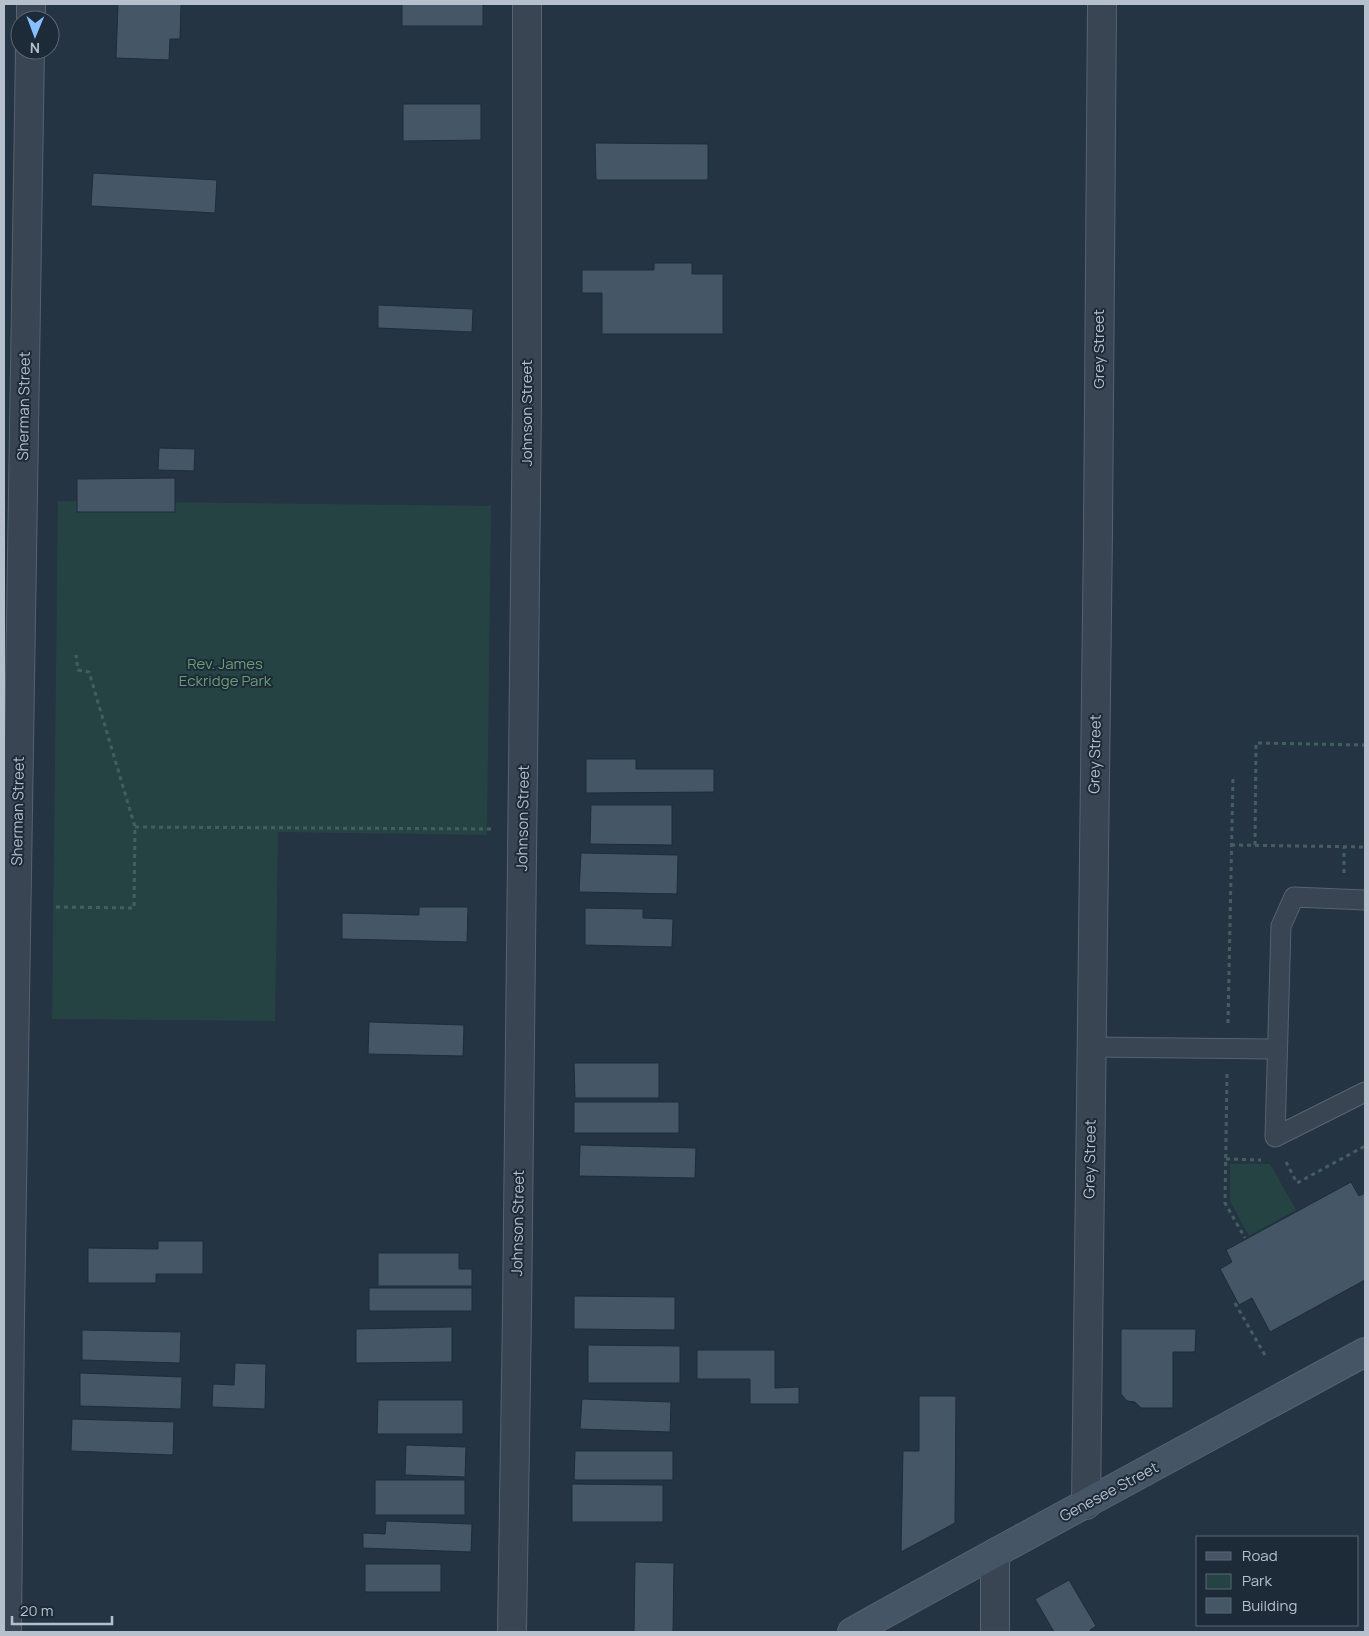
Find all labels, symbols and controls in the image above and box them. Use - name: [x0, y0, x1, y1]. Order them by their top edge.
- north arrow: [10, 10, 60, 60]
- text: N: [30, 39, 40, 58]
- street label: Grey Street: [1088, 309, 1109, 389]
- street label: Sherman Street: [12, 351, 35, 461]
- street label: Johnson Street: [516, 360, 537, 466]
- park label: Rev. James Eckridge Park: [179, 653, 272, 691]
- street label: Grey Street: [1083, 714, 1106, 794]
- street label: Sherman Street: [6, 756, 29, 866]
- street label: Johnson Street: [511, 765, 534, 871]
- street label: Grey Street: [1078, 1119, 1101, 1199]
- street label: Johnson Street: [506, 1170, 529, 1276]
- street label: Genesee Street: [1056, 1457, 1162, 1526]
- legend: [1196, 1536, 1359, 1626]
- text: Road: [1242, 1545, 1278, 1566]
- text: Park: [1242, 1570, 1272, 1591]
- scale bar: [12, 1594, 112, 1626]
- text: Building: [1242, 1595, 1297, 1616]
- text: 20 m: [20, 1600, 53, 1621]

